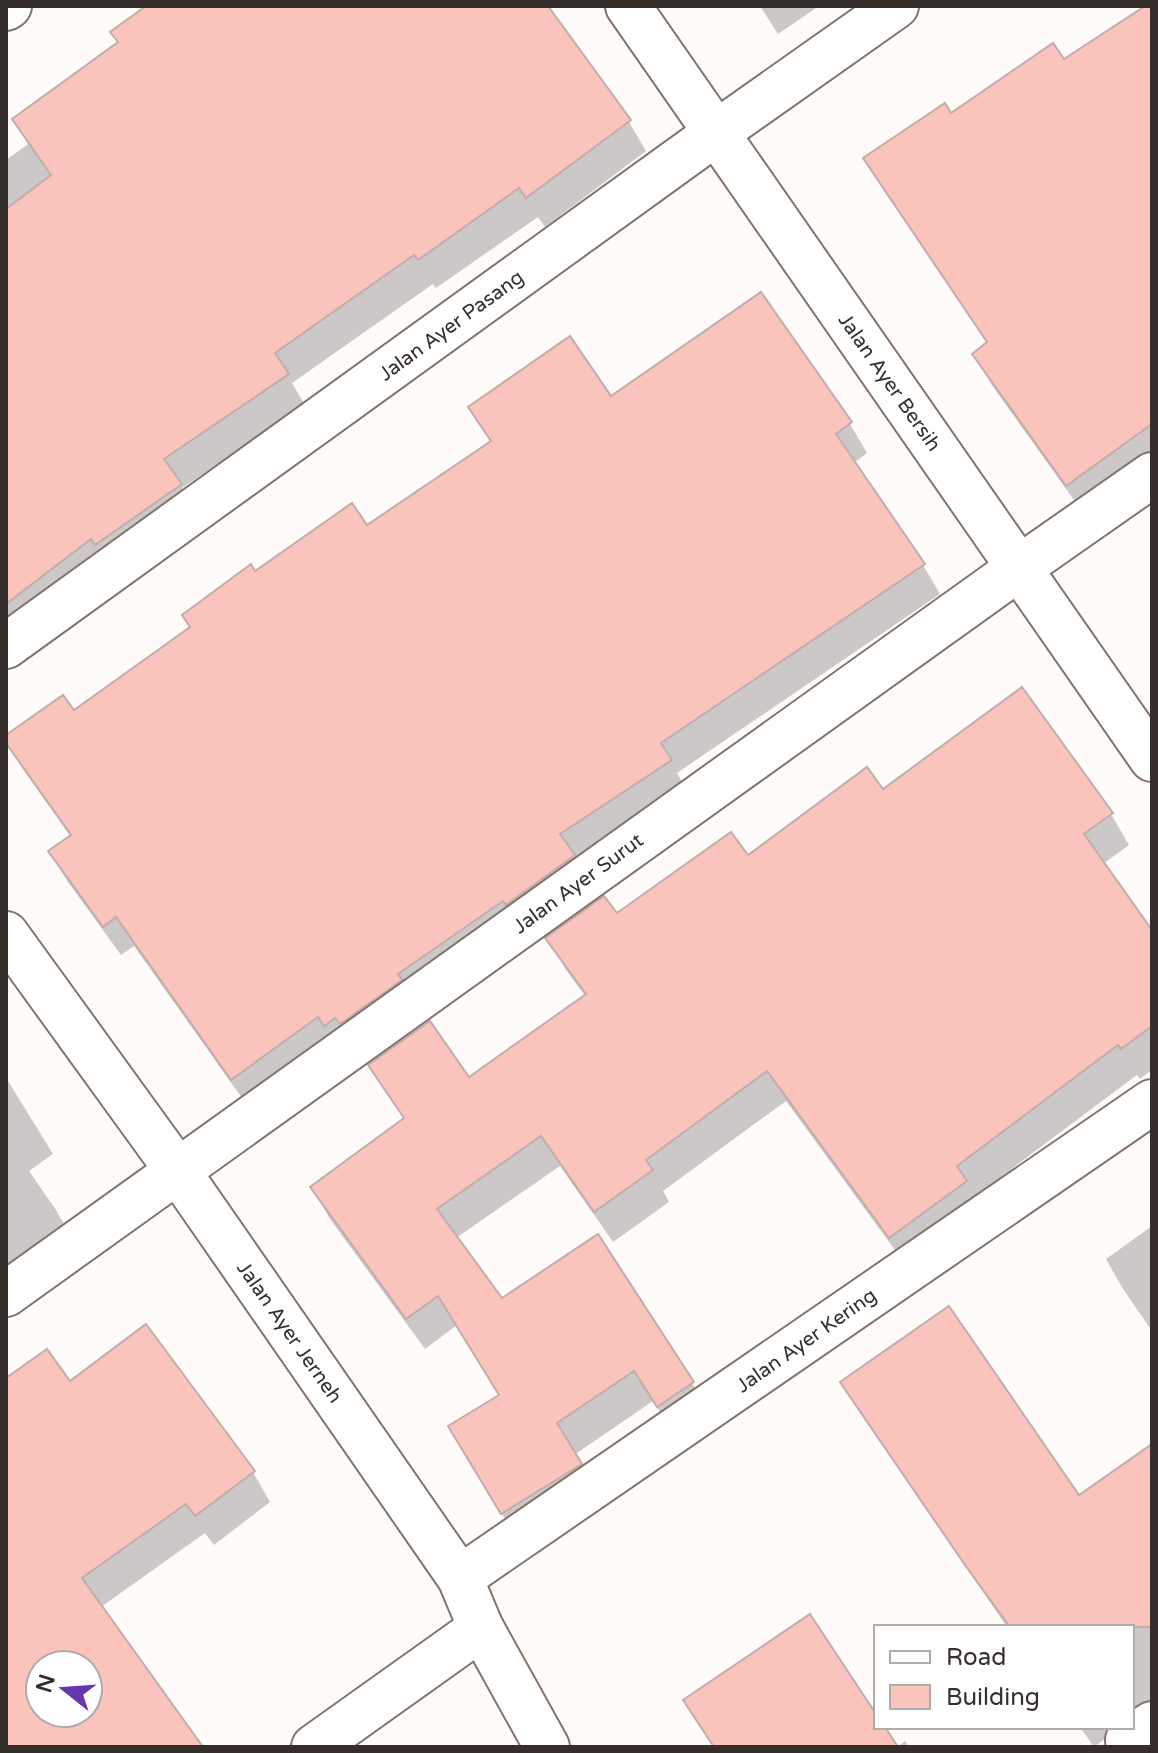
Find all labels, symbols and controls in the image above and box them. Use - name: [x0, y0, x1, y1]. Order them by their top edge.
- street label: Jalan Ayer Pasang: [375, 265, 529, 386]
- street label: Jalan Ayer Bersih: [833, 309, 946, 456]
- street label: Jalan Ayer Surut: [509, 828, 649, 939]
- street label: Jalan Ayer Jerneh: [231, 1257, 347, 1408]
- street label: Jalan Ayer Kering: [732, 1284, 881, 1398]
- legend: [874, 1625, 1134, 1729]
- text: Road: [946, 1643, 1006, 1672]
- north arrow: [24, 1649, 104, 1729]
- text: N: [31, 1671, 61, 1696]
- text: Building: [946, 1683, 1040, 1712]

